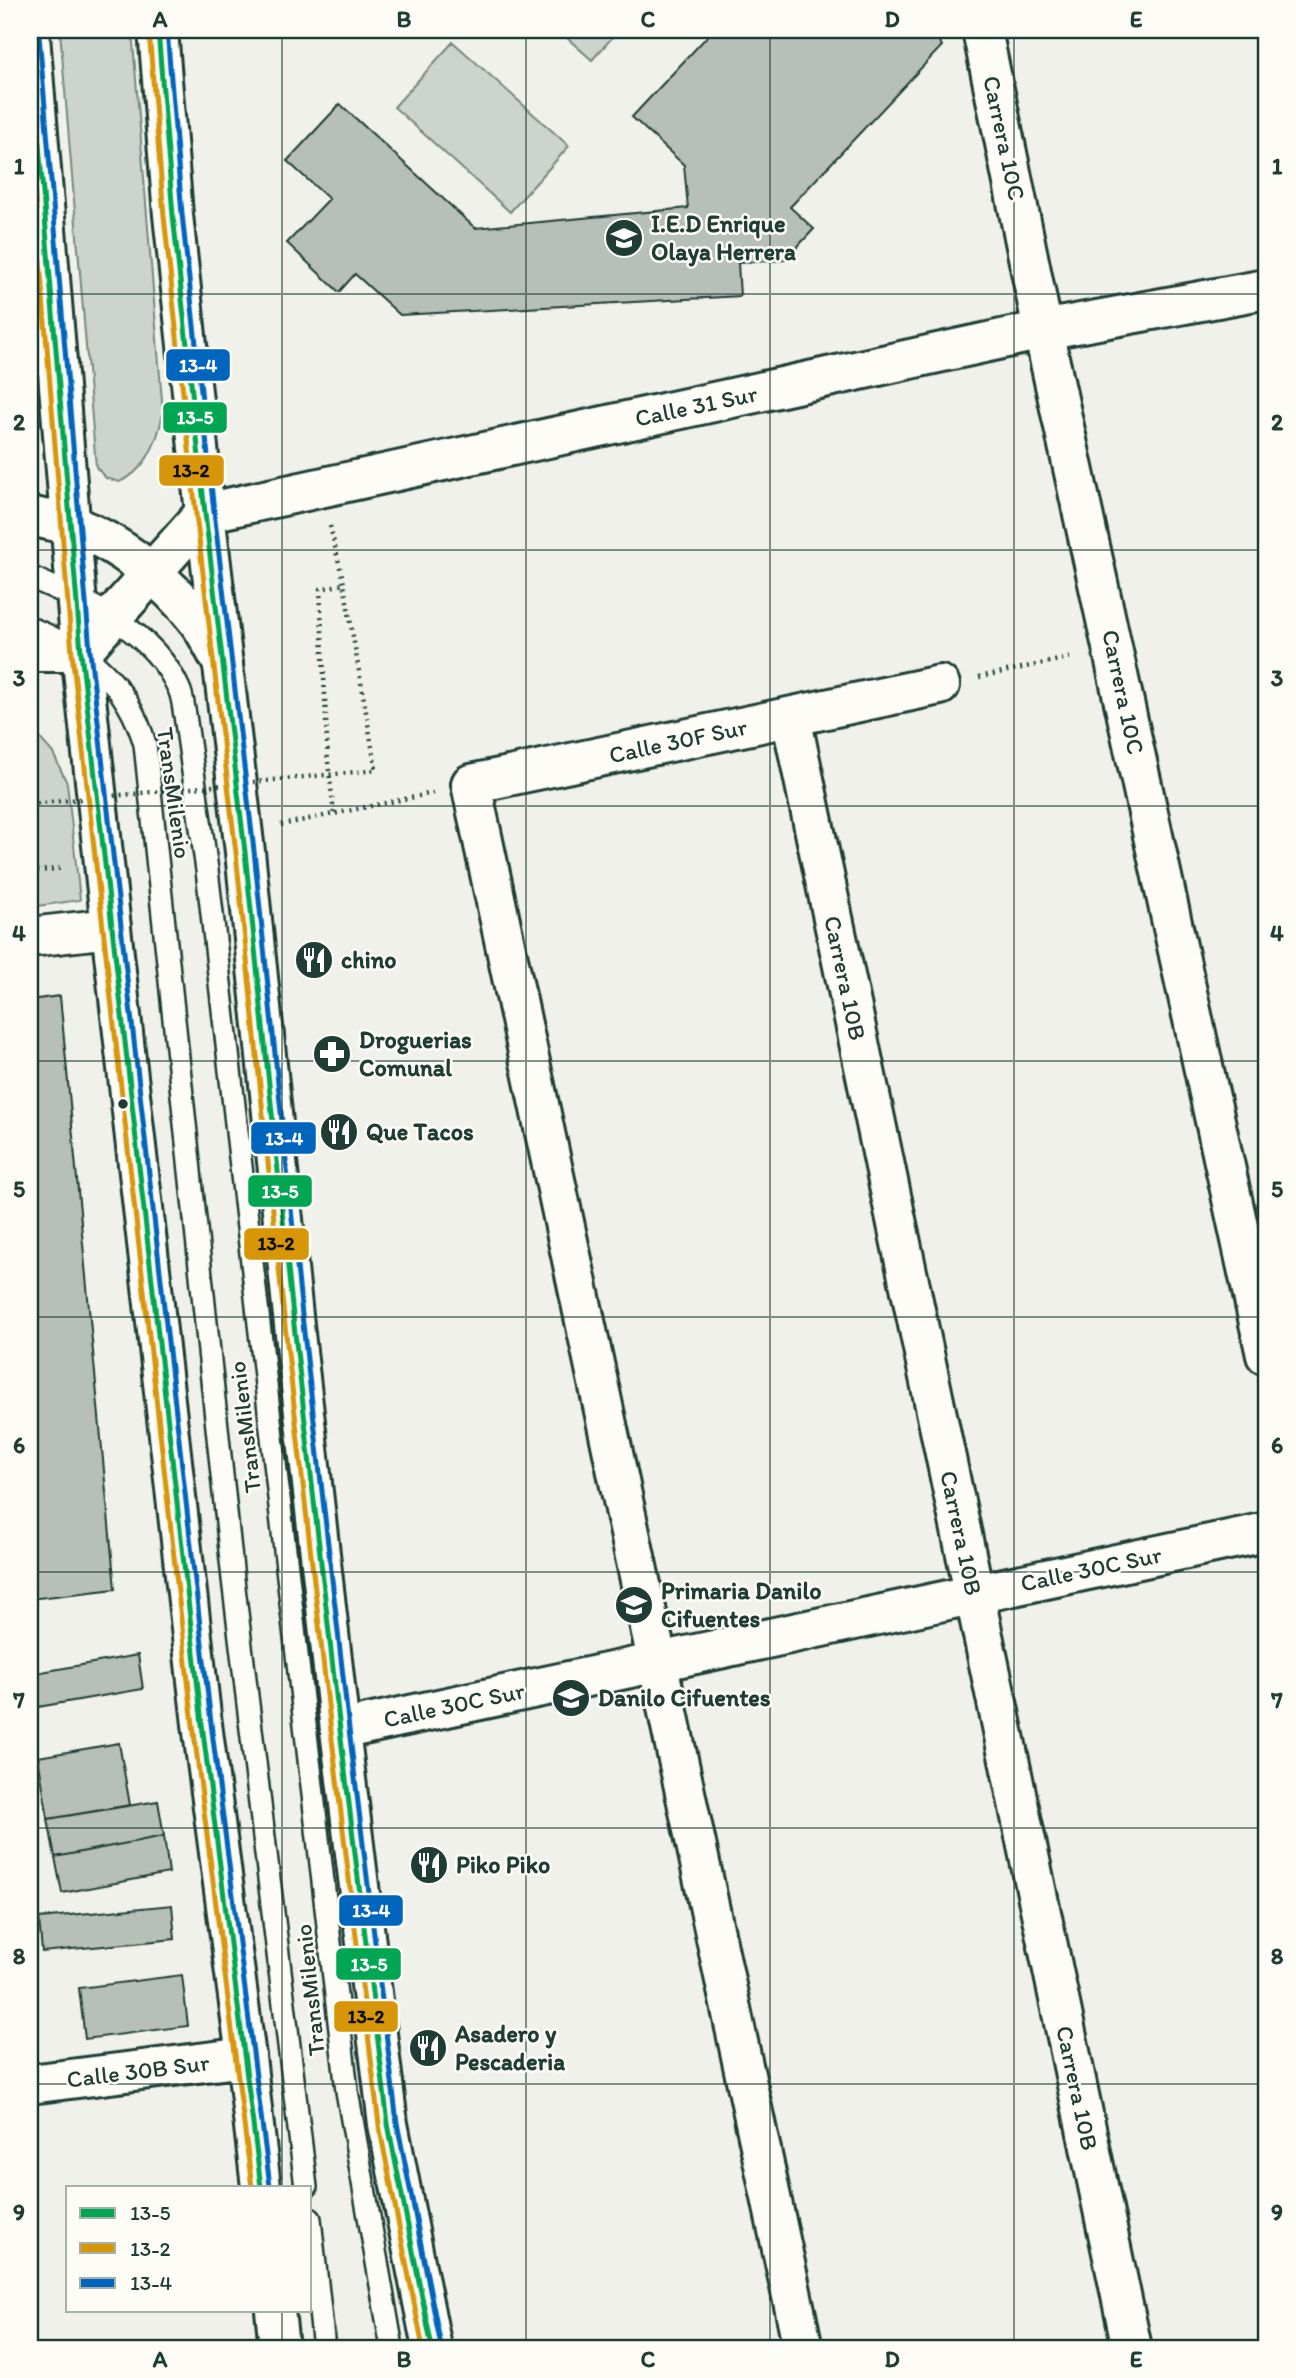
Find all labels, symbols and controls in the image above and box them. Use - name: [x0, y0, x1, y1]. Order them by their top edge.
- text: A: [152, 5, 168, 33]
- text: B: [397, 5, 412, 33]
- text: C: [641, 5, 656, 33]
- text: D: [884, 5, 900, 33]
- text: E: [1130, 5, 1143, 33]
- street label: Carrera 10C: [977, 73, 1032, 203]
- text: 1: [14, 152, 25, 180]
- text: 1: [1272, 152, 1283, 180]
- place label: I.E.D Enrique Olaya Herrera: [651, 209, 796, 267]
- school or university icon: I.E.D Enrique Olaya Herrera: [603, 217, 645, 259]
- line badge: 13-4: [165, 348, 231, 382]
- text: 13-4: [179, 354, 218, 377]
- street label: Calle 31 Sur: [632, 378, 760, 433]
- line badge: 13-5: [162, 401, 228, 434]
- text: 13-5: [177, 406, 213, 429]
- text: 2: [13, 408, 26, 436]
- text: 2: [1271, 408, 1284, 436]
- line badge: 13-2: [158, 454, 225, 487]
- text: 13-2: [173, 459, 209, 482]
- street label: Carrera 10C: [1096, 627, 1151, 757]
- text: 3: [13, 664, 26, 692]
- text: 3: [1271, 664, 1284, 692]
- street label: Calle 30F Sur: [606, 712, 750, 769]
- street label: TransMilenio: [151, 725, 198, 860]
- street label: Carrera 10B: [818, 913, 873, 1043]
- text: 4: [12, 919, 26, 947]
- text: 4: [1270, 919, 1284, 947]
- restaurant icon: chino: [293, 939, 335, 981]
- place label: chino: [341, 945, 396, 974]
- place label: Droguerias Comunal: [359, 1025, 472, 1082]
- pharmacy icon: Droguerias Comunal: [311, 1033, 353, 1075]
- unlabelled marker: [116, 1097, 130, 1111]
- restaurant icon: Que Tacos: [318, 1111, 360, 1153]
- place label: Que Tacos: [366, 1117, 474, 1146]
- line badge: 13-4: [250, 1121, 317, 1155]
- text: 13-4: [265, 1127, 304, 1150]
- line badge: 13-5: [247, 1174, 313, 1208]
- text: 5: [13, 1175, 25, 1203]
- text: 5: [1271, 1175, 1283, 1203]
- text: 13-5: [262, 1180, 298, 1203]
- line badge: 13-2: [243, 1227, 310, 1261]
- text: 13-2: [258, 1232, 294, 1255]
- street label: TransMilenio: [222, 1360, 267, 1495]
- text: 6: [13, 1431, 25, 1459]
- text: 6: [1271, 1431, 1283, 1459]
- street label: Carrera 10B: [934, 1468, 989, 1598]
- street label: Calle 30C Sur: [1018, 1539, 1164, 1598]
- place label: Primaria Danilo Cifuentes: [661, 1576, 821, 1633]
- school or university icon: Primaria Danilo Cifuentes: [613, 1584, 655, 1626]
- street label: Calle 30C Sur: [381, 1675, 527, 1734]
- school or university icon: Danilo Cifuentes: [550, 1677, 592, 1719]
- place label: Danilo Cifuentes: [598, 1683, 771, 1712]
- text: 7: [12, 1686, 25, 1714]
- text: 7: [1270, 1686, 1283, 1714]
- restaurant icon: Piko Piko: [408, 1844, 450, 1886]
- place label: Piko Piko: [456, 1850, 550, 1879]
- line badge: 13-4: [338, 1894, 404, 1927]
- text: 13-4: [352, 1899, 391, 1922]
- street label: TransMilenio: [288, 1923, 331, 2057]
- text: 8: [13, 1942, 26, 1970]
- text: 8: [1271, 1942, 1284, 1970]
- line badge: 13-5: [335, 1947, 402, 1981]
- text: 13-5: [351, 1953, 387, 1976]
- line badge: 13-2: [333, 2000, 399, 2033]
- text: 13-2: [348, 2005, 384, 2028]
- place label: Asadero y Pescaderia: [454, 2019, 565, 2076]
- street label: Carrera 10B: [1050, 2023, 1105, 2153]
- restaurant icon: Asadero y Pescaderia: [407, 2027, 449, 2069]
- street label: Calle 30B Sur: [65, 2047, 211, 2094]
- legend: [66, 2186, 312, 2312]
- text: 9: [13, 2198, 25, 2226]
- text: 9: [1271, 2198, 1283, 2226]
- text: 13-5: [130, 2200, 171, 2225]
- text: 13-2: [130, 2236, 171, 2261]
- text: 13-4: [130, 2270, 173, 2295]
- text: A: [152, 2345, 168, 2373]
- text: B: [397, 2345, 412, 2373]
- text: C: [641, 2345, 656, 2373]
- text: D: [884, 2345, 900, 2373]
- text: E: [1130, 2345, 1143, 2373]

